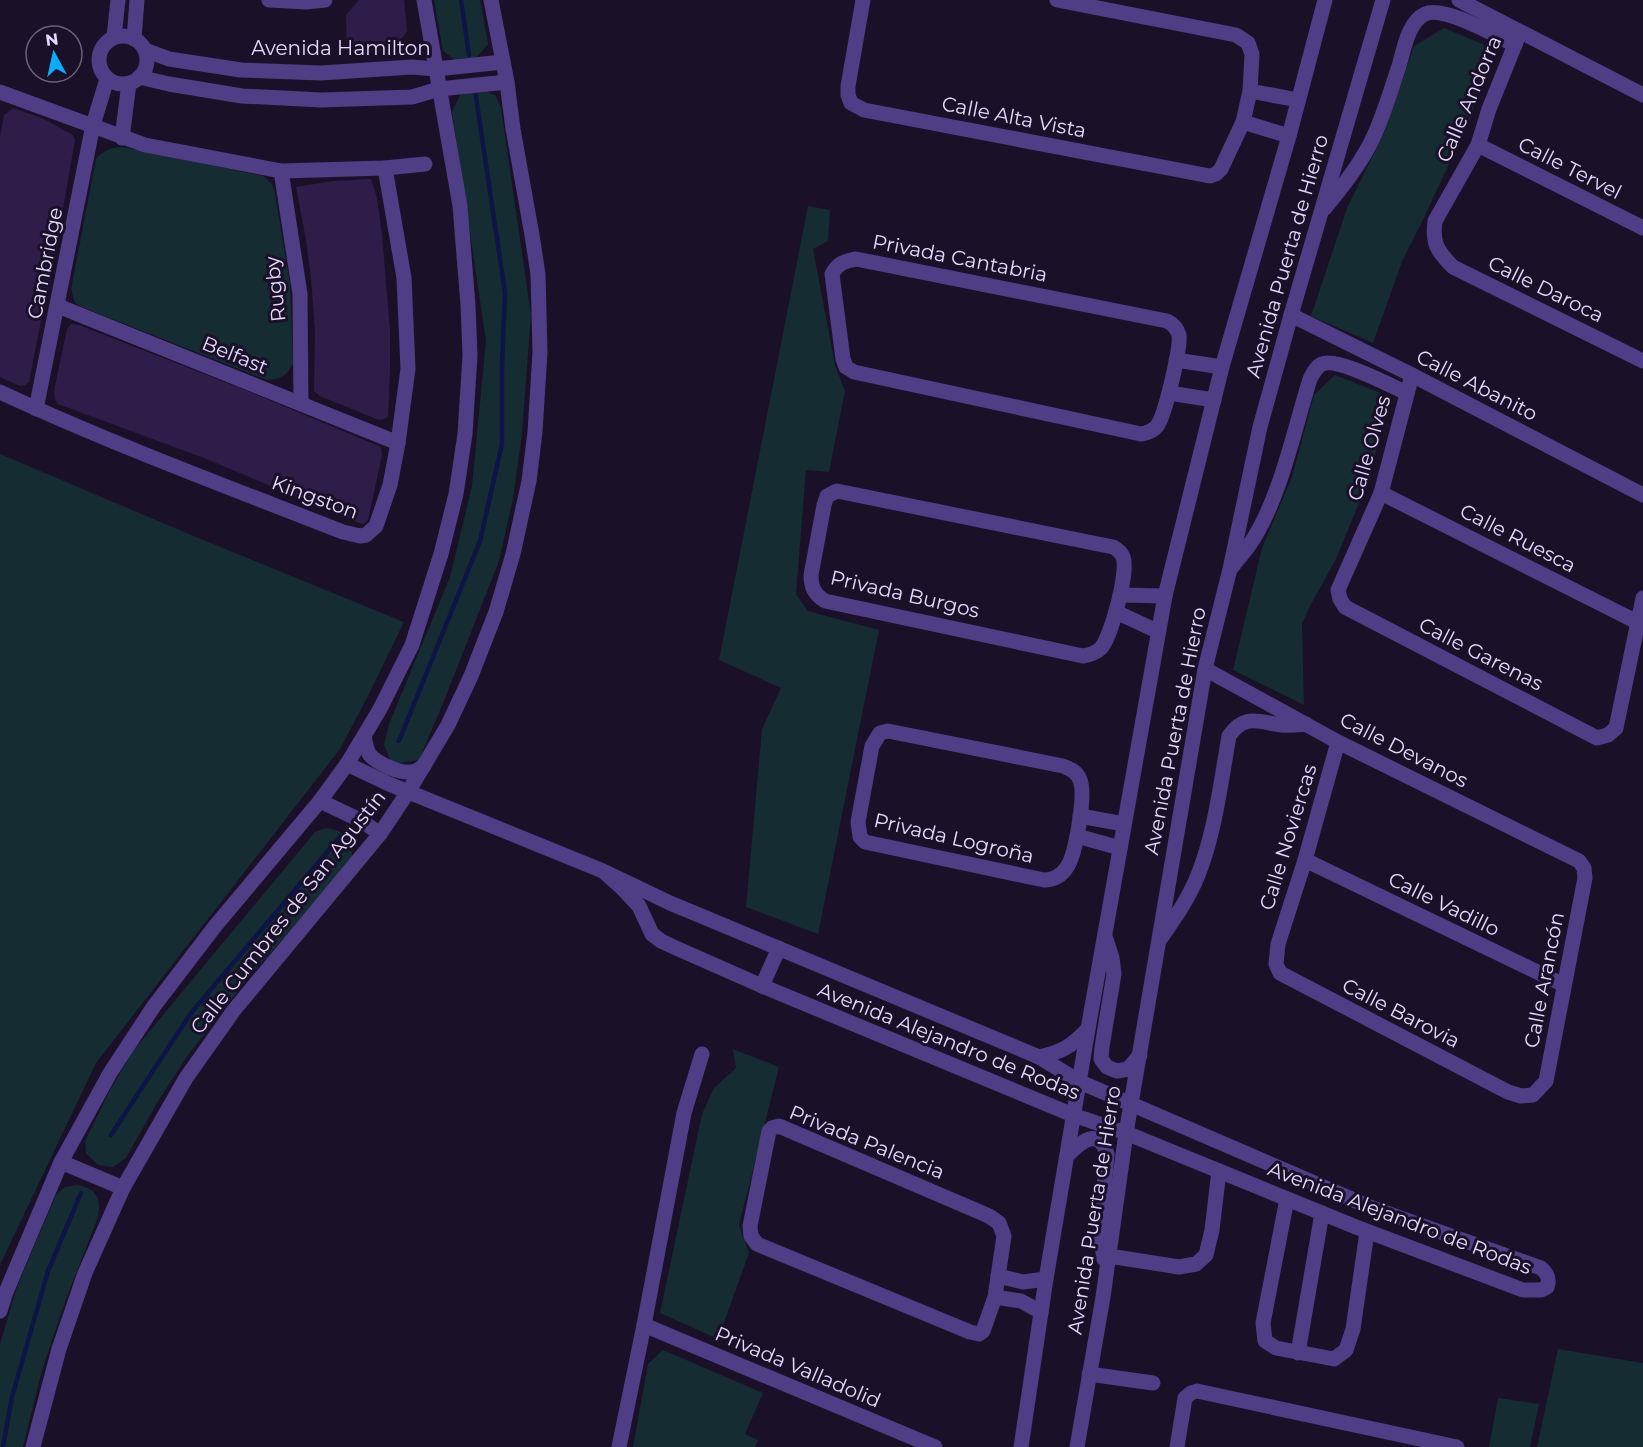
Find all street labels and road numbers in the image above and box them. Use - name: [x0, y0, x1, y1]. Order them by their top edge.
- street label: Calle Andorra: [1432, 32, 1506, 166]
- street label: Avenida Hamilton: [251, 36, 431, 60]
- street label: Calle Alta Vista: [940, 91, 1088, 143]
- street label: Avenida Puerta de Hierro: [1241, 132, 1333, 380]
- street label: Calle Tervel: [1514, 132, 1626, 204]
- street label: Cambridge: [22, 205, 68, 321]
- street label: Privada Cantabria: [871, 229, 1049, 287]
- street label: Calle Daroca: [1484, 251, 1608, 327]
- street label: Rugby: [260, 255, 290, 323]
- street label: Belfast: [199, 331, 271, 379]
- street label: Calle Abanito: [1413, 344, 1541, 426]
- street label: Calle Olves: [1343, 392, 1396, 503]
- street label: Kingston: [268, 470, 362, 524]
- street label: Calle Ruesca: [1456, 499, 1580, 577]
- street label: Privada Burgos: [828, 565, 982, 623]
- street label: Avenida Puerta de Hierro: [1139, 605, 1211, 857]
- street label: Calle Garenas: [1415, 612, 1547, 696]
- street label: Calle Devanos: [1336, 707, 1472, 793]
- street label: Calle Noviercas: [1254, 761, 1322, 913]
- street label: Calle Cumbres de San Agustín: [185, 785, 391, 1039]
- street label: Privada Logroña: [872, 808, 1036, 868]
- street label: Calle Vadillo: [1384, 867, 1504, 941]
- street label: Calle Arancón: [1519, 910, 1569, 1050]
- street label: Calle Barovia: [1338, 973, 1464, 1053]
- street label: Avenida Alejandro de Rodas: [814, 977, 1084, 1105]
- street label: Avenida Puerta de Hierro: [1062, 1084, 1126, 1336]
- street label: Privada Palencia: [786, 1100, 948, 1184]
- street label: Avenida Alejandro de Rodas: [1265, 1157, 1535, 1280]
- street label: Privada Valladolid: [712, 1321, 884, 1413]

